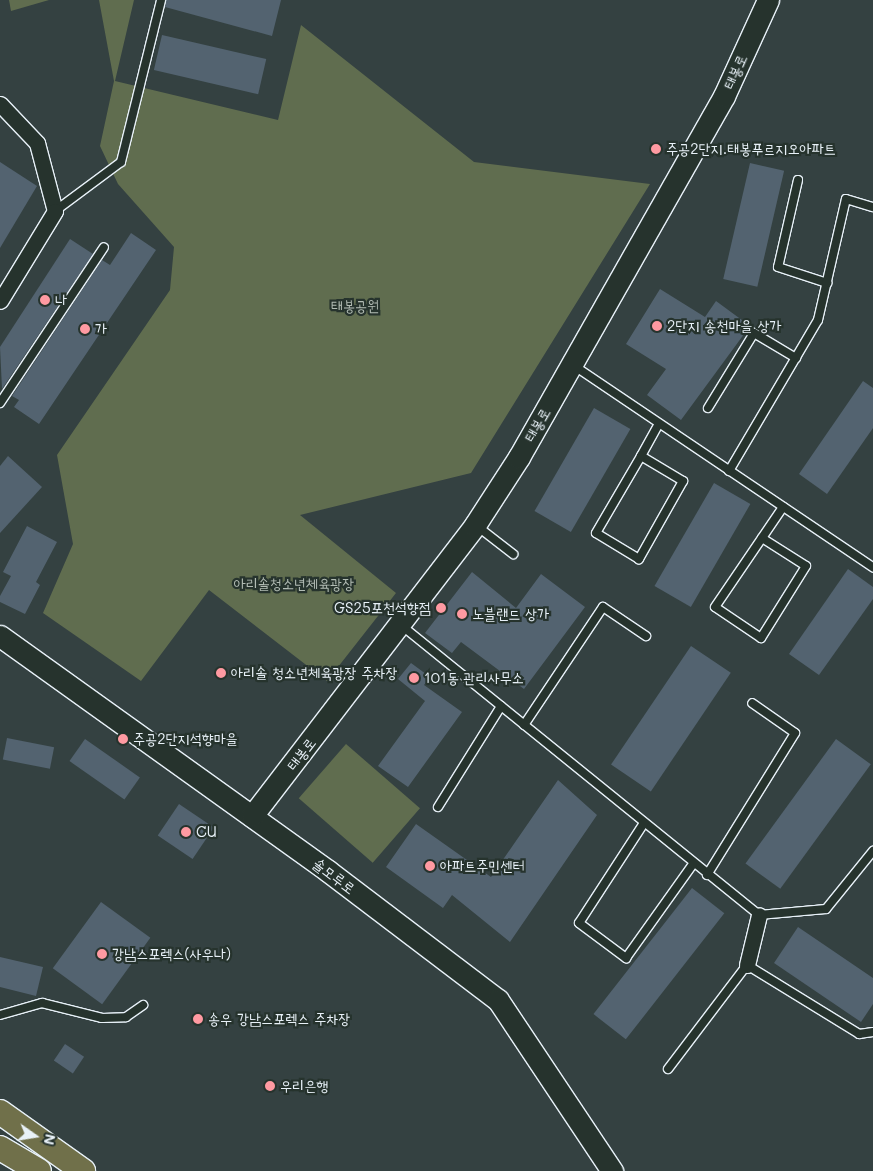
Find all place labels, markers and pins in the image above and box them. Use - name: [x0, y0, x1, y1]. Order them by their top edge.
- place label: 주공2단지.태봉푸르지오아파트: [666, 140, 836, 158]
- marker: 주공2단지.태봉푸르지오아파트: [650, 143, 662, 155]
- place label: 나: [55, 291, 67, 309]
- marker: 나: [39, 294, 51, 306]
- place label: 2단지 송천마을 상가: [667, 317, 782, 335]
- place label: 가: [95, 320, 107, 338]
- marker: 2단지 송천마을 상가: [651, 320, 663, 332]
- marker: 가: [79, 323, 91, 335]
- place label: GS25포천석향점: [334, 599, 431, 617]
- marker: GS25포천석향점: [435, 602, 447, 614]
- place label: 노블랜드 상가: [472, 605, 549, 623]
- marker: 노블랜드 상가: [456, 608, 468, 620]
- place label: 아리솔 청소년체육광장 주차장: [231, 664, 398, 682]
- marker: 아리솔 청소년체육광장 주차장: [215, 667, 227, 679]
- place label: 101동 관리사무소: [424, 669, 524, 687]
- marker: 101동 관리사무소: [408, 672, 420, 684]
- place label: 주공2단지석향마을: [133, 730, 238, 748]
- marker: 주공2단지석향마을: [117, 733, 129, 745]
- place label: CU: [196, 823, 217, 841]
- marker: CU: [180, 826, 192, 838]
- place label: 아파트주민센터: [440, 857, 524, 875]
- marker: 아파트주민센터: [424, 860, 436, 872]
- place label: 강남스포렉스(사우나): [112, 945, 231, 963]
- marker: 강남스포렉스(사우나): [96, 948, 108, 960]
- place label: 송우 강남스포렉스 주차장: [208, 1010, 350, 1028]
- marker: 송우 강남스포렉스 주차장: [192, 1013, 204, 1025]
- place label: 우리은행: [280, 1077, 328, 1095]
- marker: 우리은행: [264, 1080, 276, 1092]

